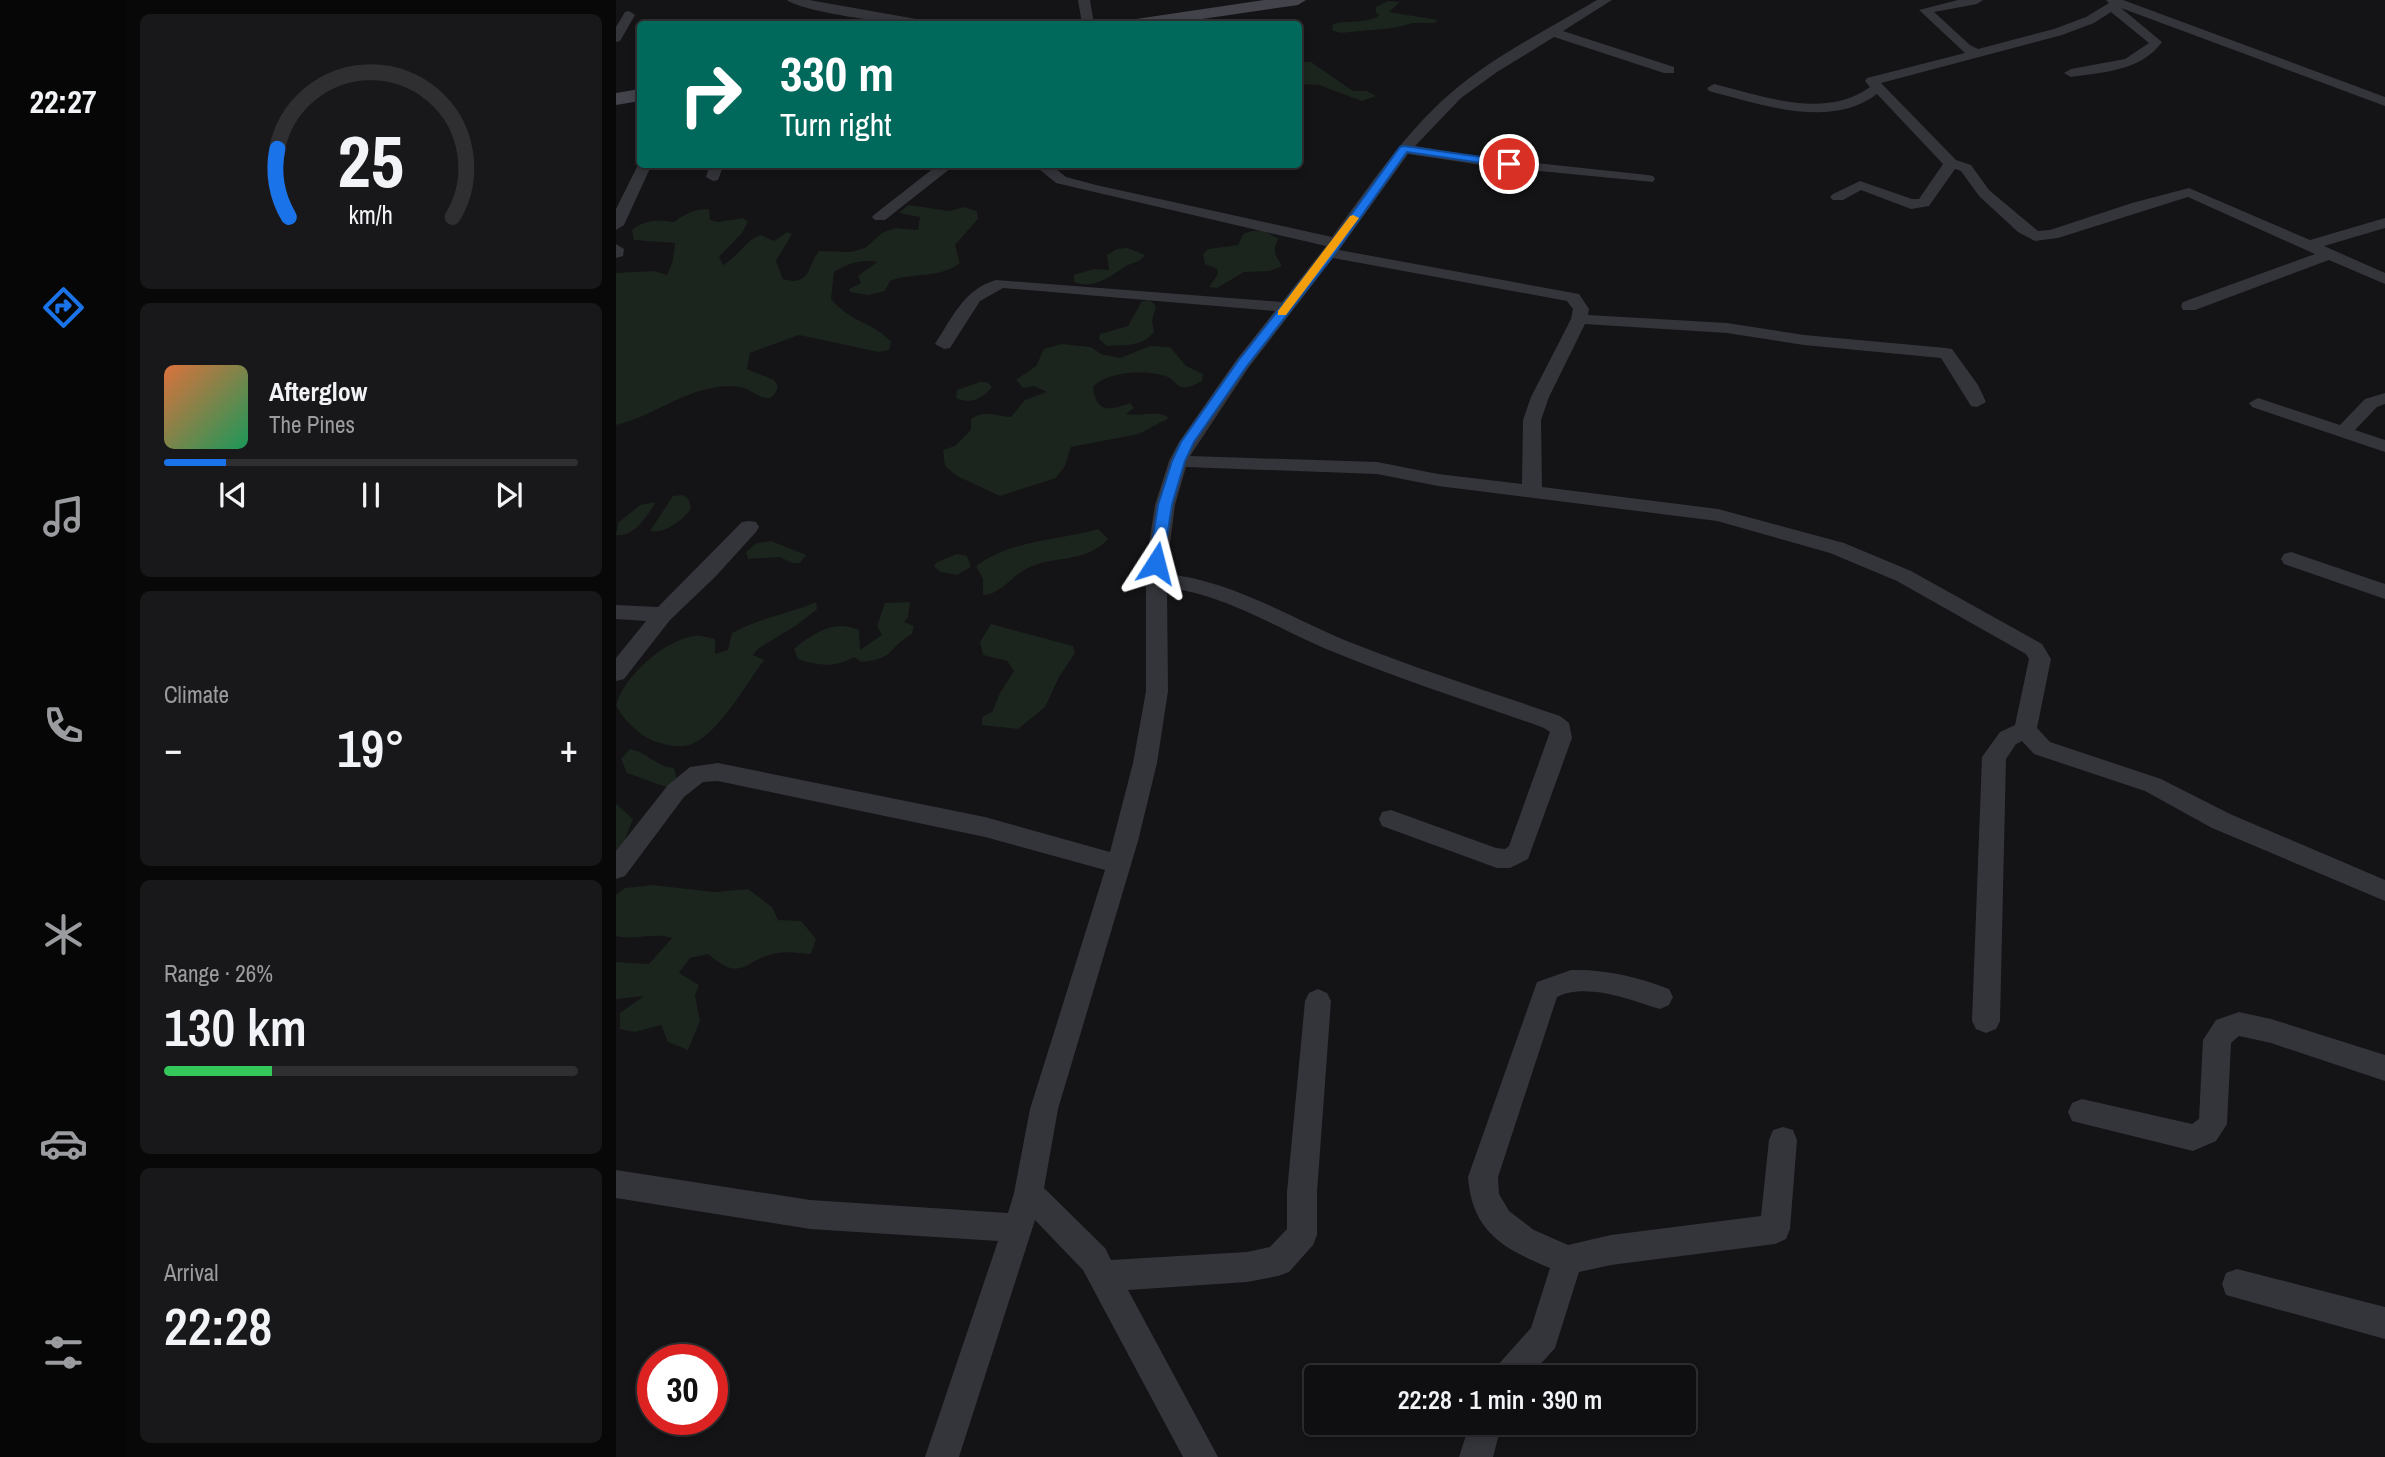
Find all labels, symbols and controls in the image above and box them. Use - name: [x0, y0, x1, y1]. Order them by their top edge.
- text: 330 m: [780, 40, 894, 106]
- icon: right: [665, 49, 756, 140]
- text: 22:27: [29, 80, 97, 123]
- text: Turn right: [780, 103, 892, 146]
- text: 25: [338, 113, 404, 211]
- pin: [1479, 134, 1539, 194]
- icon: arrive: [1490, 145, 1528, 183]
- text: km/h: [349, 198, 393, 232]
- icon: directions: [39, 283, 88, 332]
- text: Afterglow: [269, 374, 367, 409]
- text: The Pines: [269, 409, 355, 440]
- icon: previous: [214, 476, 252, 514]
- icon: pause: [352, 476, 390, 514]
- icon: next: [490, 476, 528, 514]
- icon: music: [39, 492, 88, 541]
- position arrow: [1119, 526, 1193, 600]
- text: Climate: [164, 679, 229, 710]
- icon: phone: [39, 701, 88, 750]
- text: 19°: [337, 713, 405, 783]
- text: −: [164, 723, 182, 774]
- text: +: [560, 723, 578, 774]
- icon: climate: [39, 910, 88, 959]
- text: Range · 26%: [164, 958, 273, 989]
- text: 130 km: [164, 992, 307, 1062]
- icon: car: [39, 1119, 88, 1168]
- text: Arrival: [164, 1257, 219, 1288]
- text: 22:28: [164, 1291, 272, 1361]
- icon: filters: [39, 1328, 88, 1377]
- speed limit sign: 30: [637, 1344, 728, 1435]
- text: 22:28 · 1 min · 390 m: [1398, 1382, 1602, 1417]

